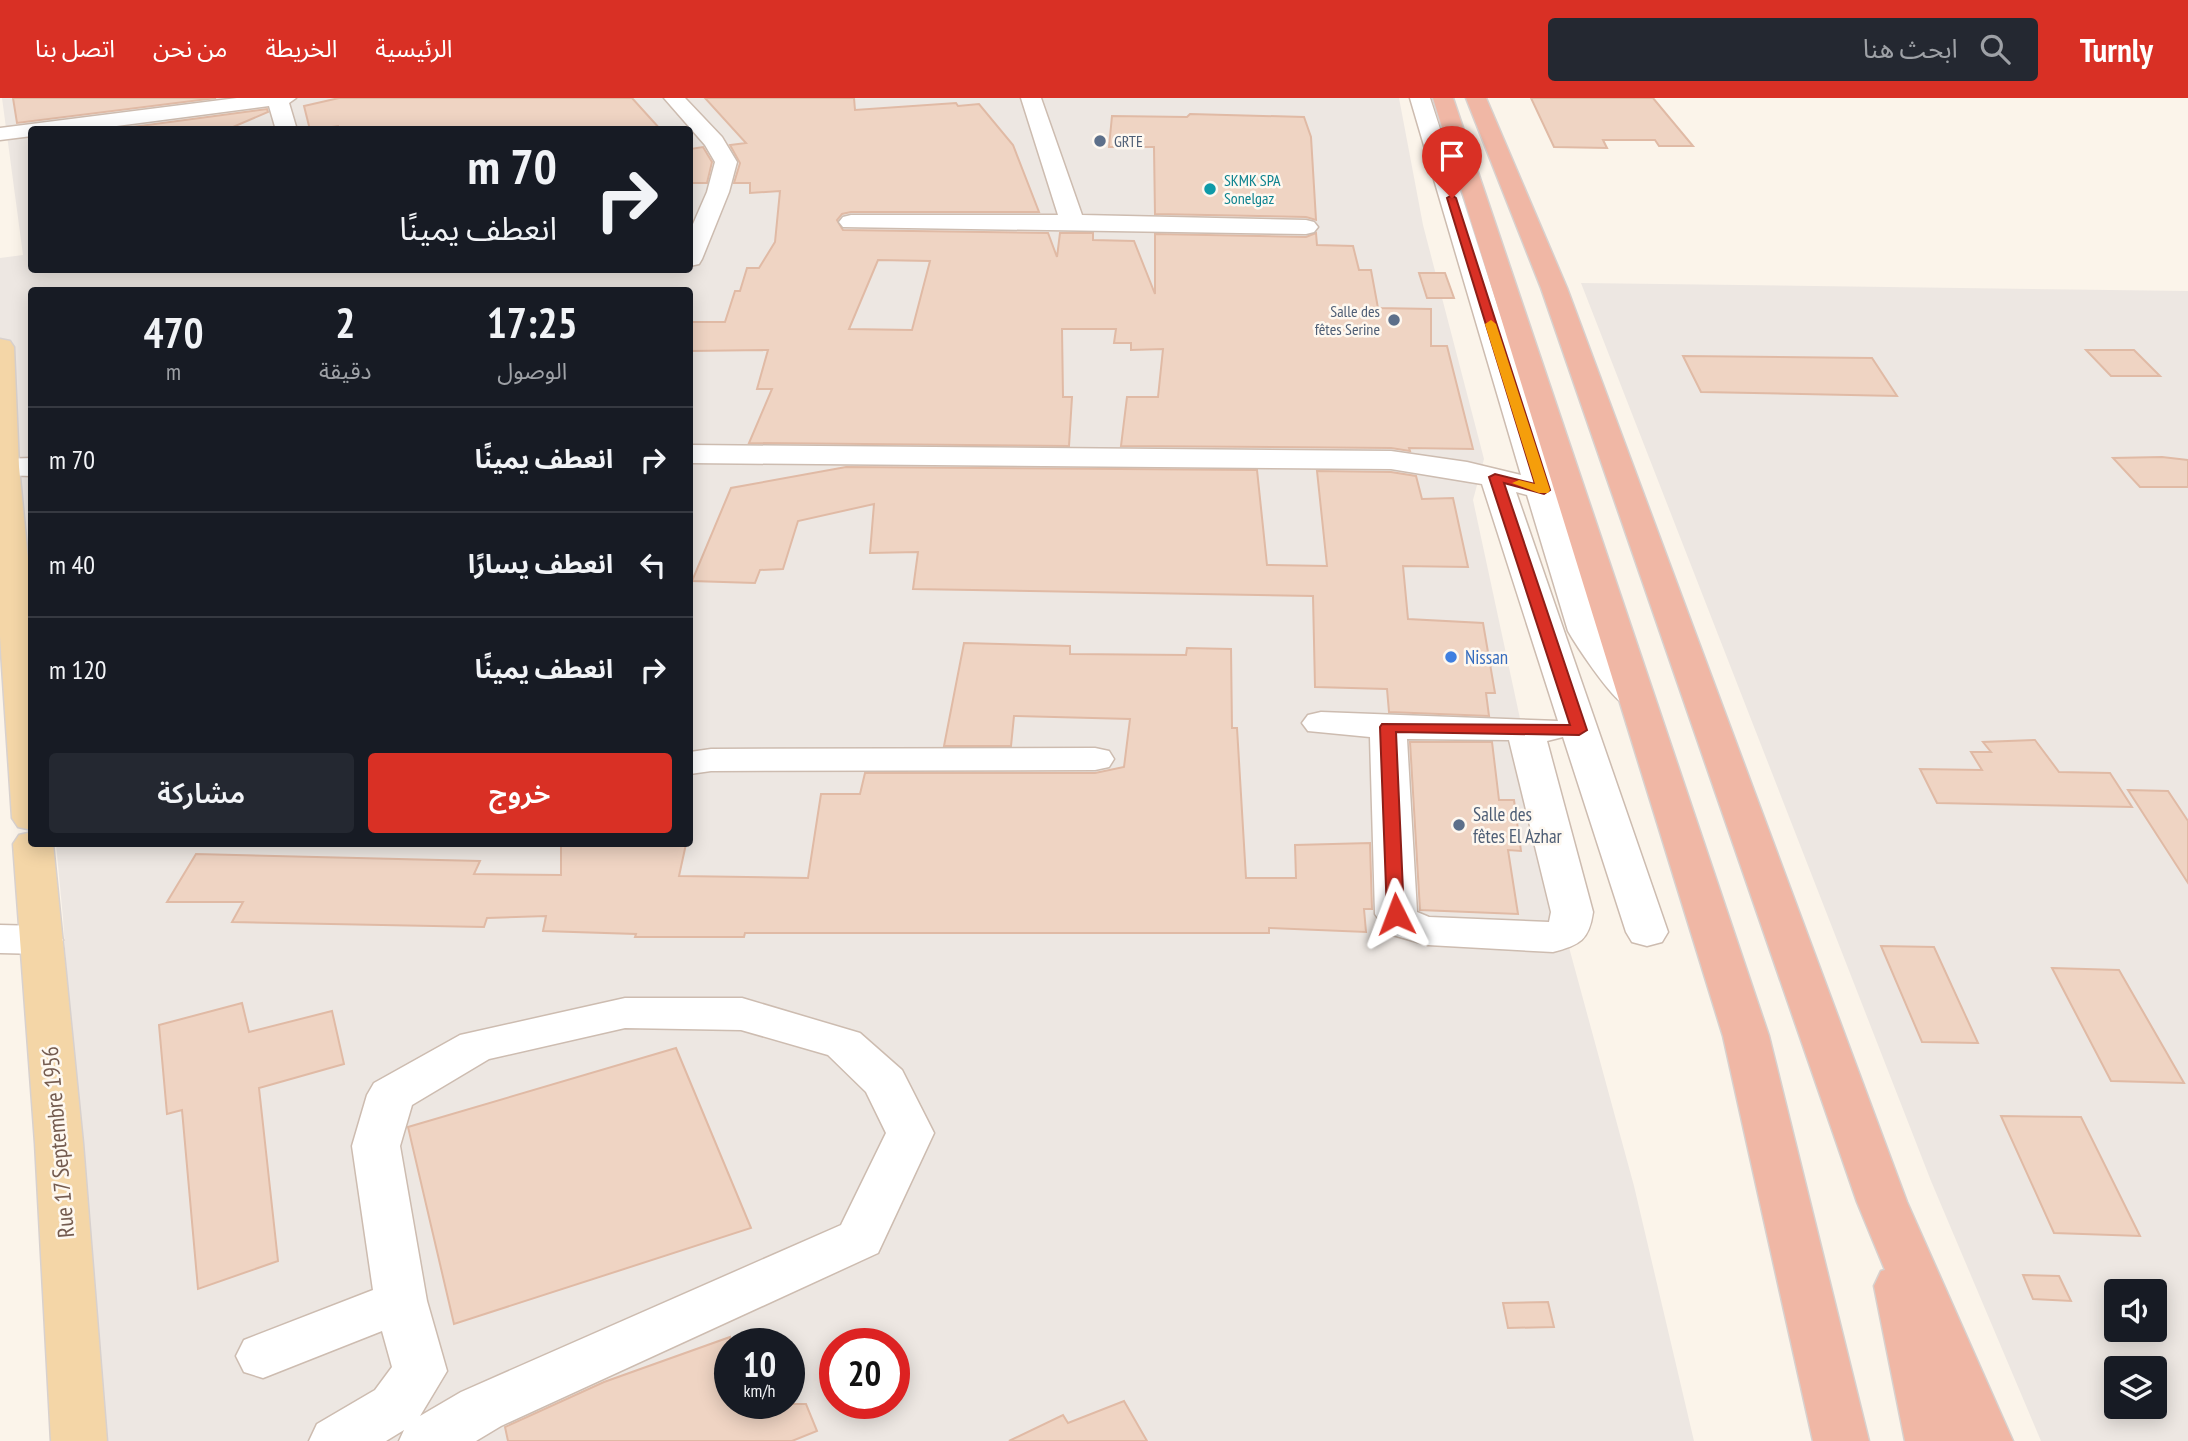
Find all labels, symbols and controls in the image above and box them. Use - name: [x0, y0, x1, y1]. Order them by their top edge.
- search box: [1548, 18, 2038, 81]
- text: Turnly: [2080, 28, 2153, 71]
- icon: search: [1976, 30, 2014, 68]
- text: ابحث هنا: [1863, 32, 1958, 65]
- text: اتصل بنا: [35, 33, 115, 64]
- text: من نحن: [153, 33, 227, 64]
- text: الخريطة: [265, 33, 337, 64]
- text: الرئيسية: [375, 33, 453, 64]
- pin: [1422, 126, 1482, 198]
- place label: GRTE: [1114, 131, 1143, 151]
- marker: GRTE: [1092, 133, 1108, 149]
- text: 70 m: [468, 134, 557, 198]
- icon: arrive: [1433, 137, 1471, 175]
- icon: right: [581, 154, 672, 245]
- place label: SKMK SPA Sonelgaz: [1224, 170, 1281, 208]
- marker: SKMK SPA Sonelgaz: [1202, 181, 1218, 197]
- text: انعطف يمينًا: [399, 207, 557, 249]
- text: 2: [335, 295, 355, 350]
- text: 17:25: [487, 295, 578, 350]
- place label: Salle des fêtes Serine: [1315, 301, 1380, 339]
- text: 470: [143, 305, 204, 360]
- marker: Salle des fêtes Serine: [1386, 312, 1402, 328]
- text: دقيقة: [319, 356, 371, 385]
- text: الوصول: [497, 356, 567, 385]
- text: m: [166, 357, 181, 386]
- icon: right: [634, 441, 672, 479]
- text: انعطف يمينًا: [475, 442, 613, 475]
- text: 70 m: [49, 443, 95, 476]
- icon: left: [634, 546, 672, 584]
- text: انعطف يسارًا: [468, 547, 613, 580]
- text: 40 m: [49, 548, 95, 581]
- place label: Nissan: [1465, 645, 1508, 669]
- marker: Nissan: [1443, 649, 1459, 665]
- icon: right: [634, 651, 672, 689]
- text: انعطف يمينًا: [475, 652, 613, 685]
- text: 120 m: [49, 653, 107, 686]
- button: مشاركة: [49, 753, 354, 833]
- button: خروج: [368, 753, 672, 833]
- place label: Salle des fêtes El Azhar: [1473, 802, 1563, 848]
- marker: Salle des fêtes El Azhar: [1451, 817, 1467, 833]
- position arrow: [1359, 877, 1433, 951]
- street label: Rue 17 Septembre 1956: [35, 1045, 80, 1239]
- map controls: [2104, 1279, 2167, 1419]
- button: sound: [2104, 1279, 2167, 1342]
- speed limit sign: 20: [819, 1328, 910, 1419]
- text: 10: [743, 1341, 776, 1387]
- button: layers: [2104, 1356, 2167, 1419]
- text: km/h: [744, 1379, 775, 1402]

